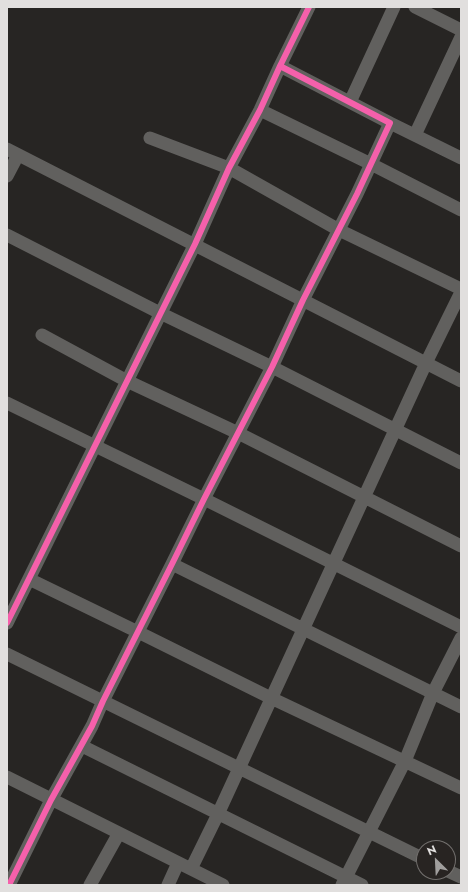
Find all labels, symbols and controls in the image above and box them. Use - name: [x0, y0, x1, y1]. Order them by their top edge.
- north arrow: [416, 840, 456, 880]
- text: N: [424, 841, 439, 859]

